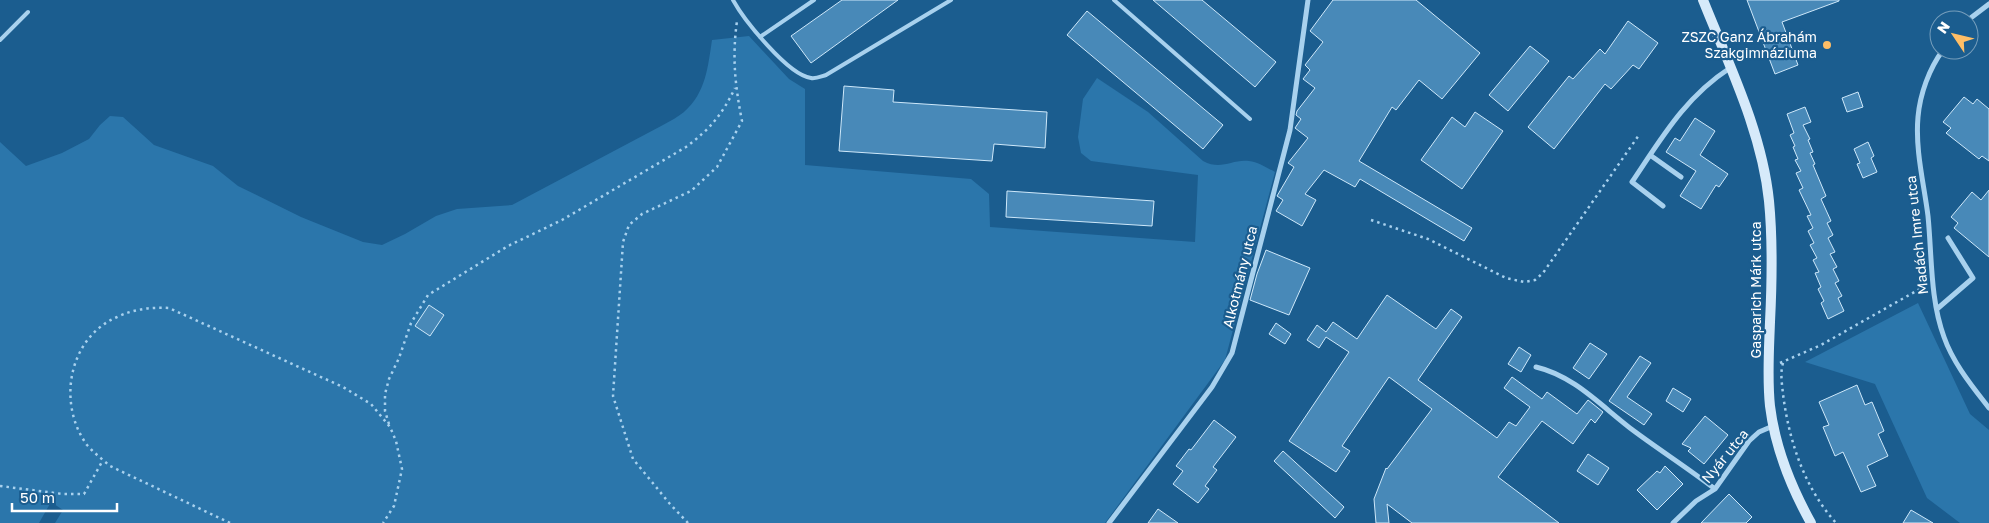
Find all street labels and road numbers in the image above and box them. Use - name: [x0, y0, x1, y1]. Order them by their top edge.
- street label: Madách Imre utca: [1902, 175, 1931, 295]
- street label: Gasparich Márk utca: [1747, 221, 1764, 359]
- street label: Alkotmány utca: [1219, 224, 1260, 330]
- street label: Nyár utca: [1698, 425, 1752, 486]

